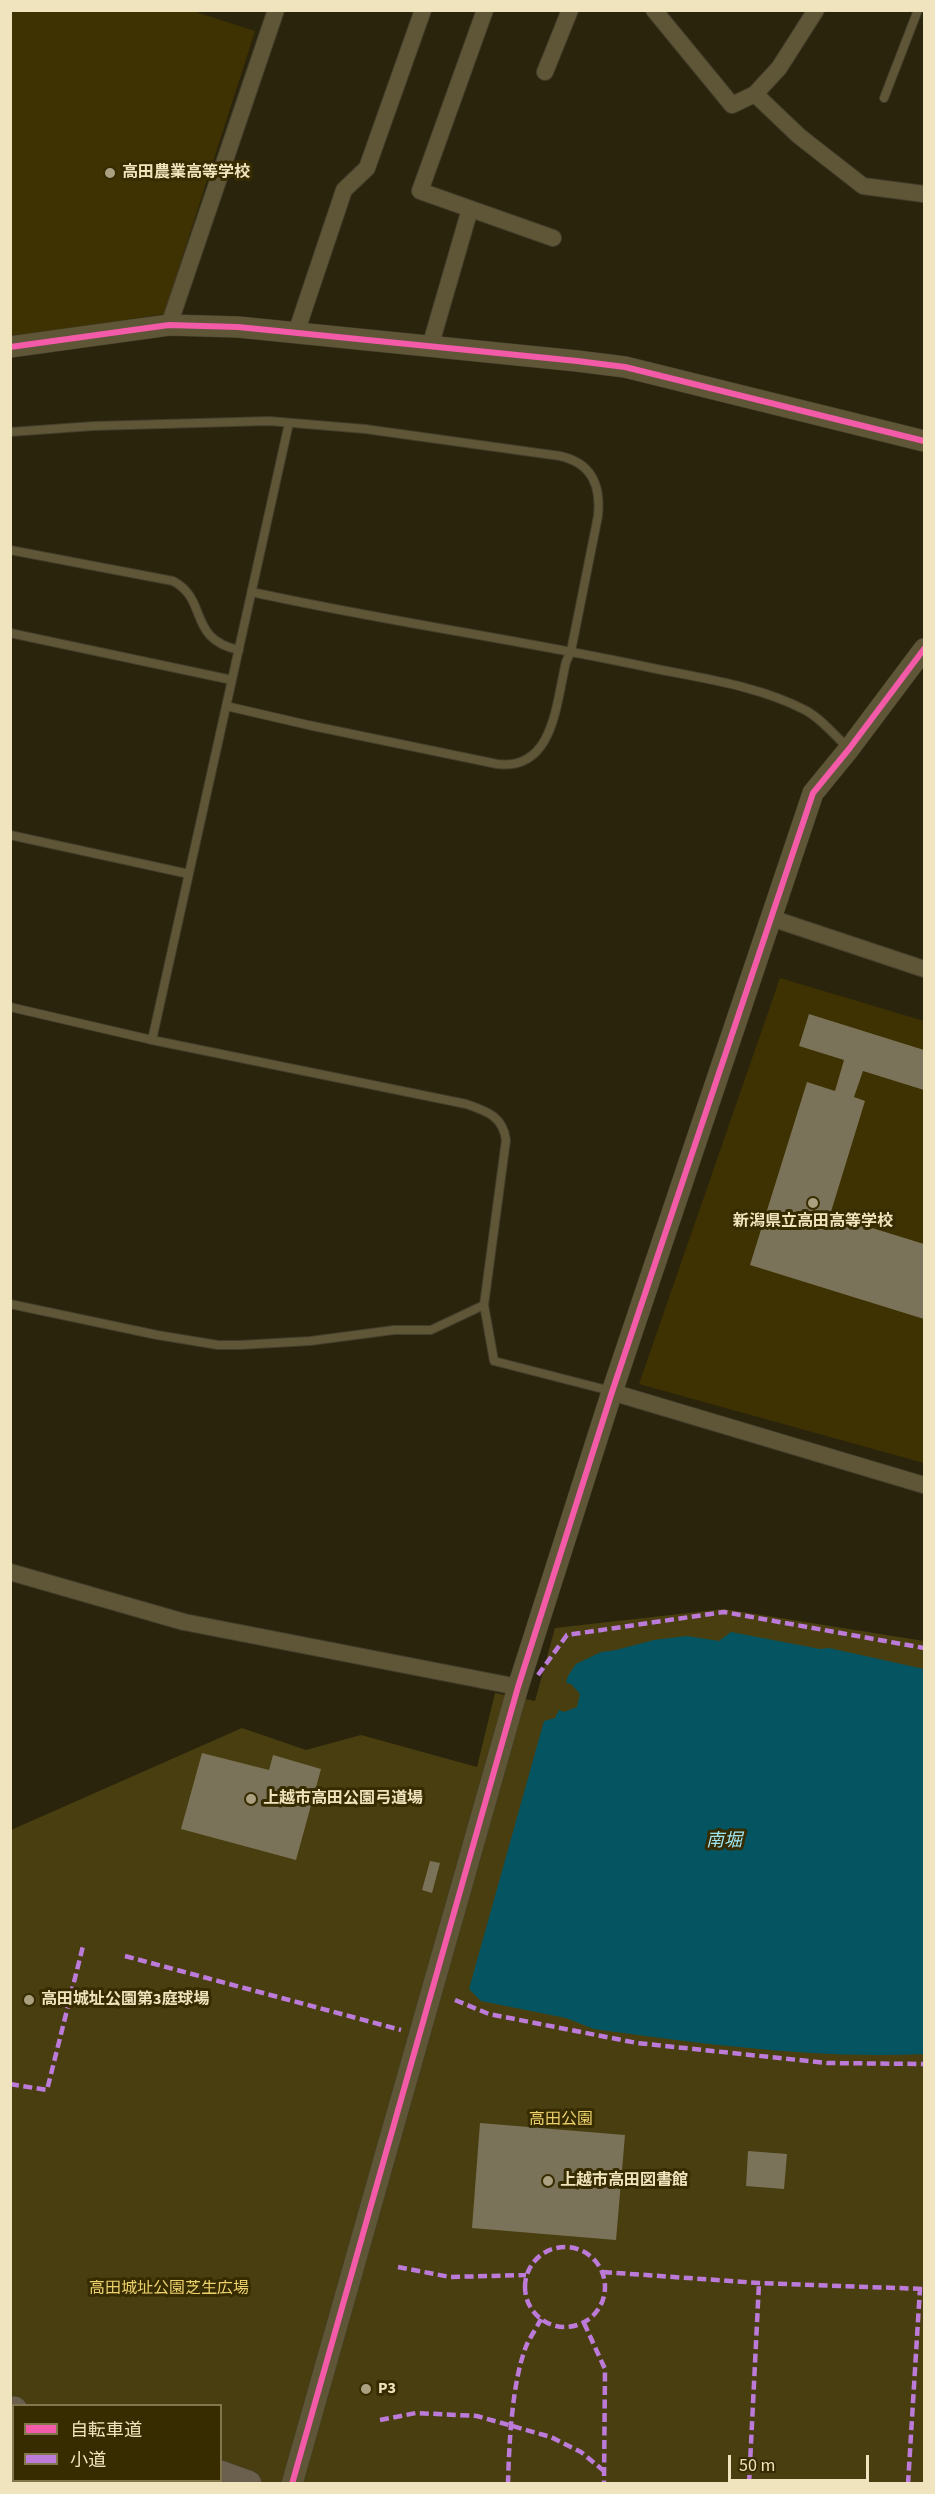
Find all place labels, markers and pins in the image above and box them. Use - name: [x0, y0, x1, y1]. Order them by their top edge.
- place label: 高田農業高等学校: [122, 163, 250, 183]
- marker: 高田農業高等学校: [103, 166, 117, 180]
- marker: 新潟県立高田高等学校: [806, 1196, 820, 1210]
- place label: 新潟県立高田高等学校: [733, 1212, 893, 1232]
- place label: 上越市高田公園弓道場: [263, 1789, 423, 1809]
- marker: 上越市高田公園弓道場: [244, 1792, 258, 1806]
- place label: 高田城址公園第3庭球場: [41, 1990, 209, 2010]
- marker: 高田城址公園第3庭球場: [22, 1993, 36, 2007]
- place label: 上越市高田図書館: [560, 2171, 688, 2191]
- marker: 上越市高田図書館: [541, 2174, 555, 2188]
- place label: P3: [378, 2379, 396, 2399]
- marker: P3: [359, 2382, 373, 2396]

